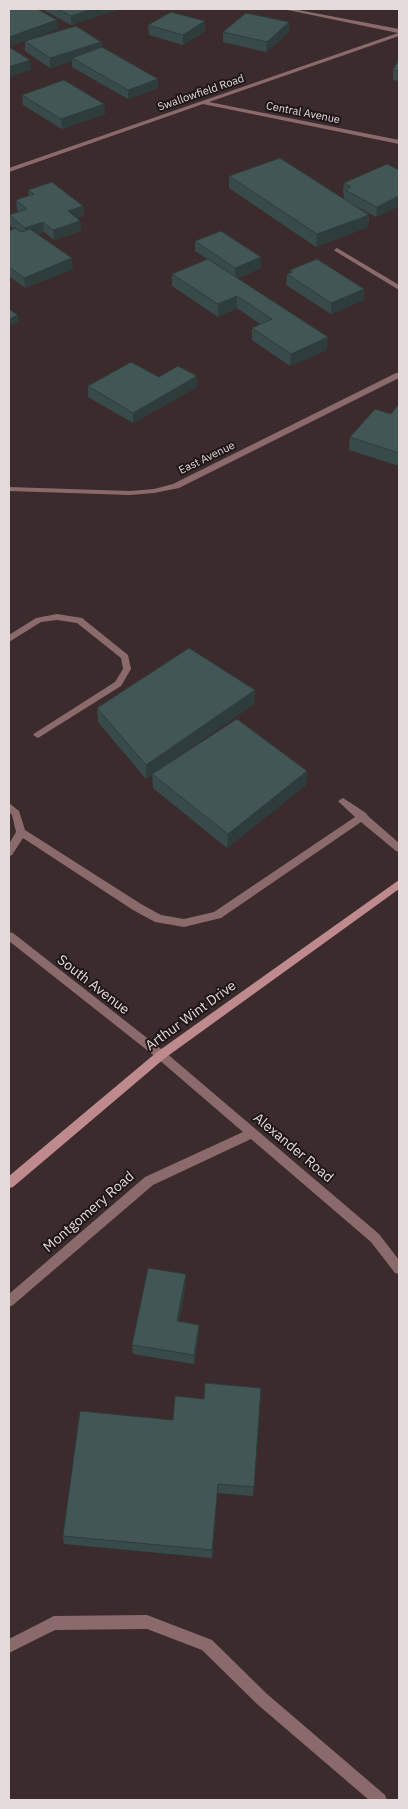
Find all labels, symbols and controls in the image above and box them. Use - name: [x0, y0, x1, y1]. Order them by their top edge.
- street label: Swallowfield Road: [156, 72, 246, 114]
- street label: Central Avenue: [265, 99, 341, 127]
- street label: East Avenue: [177, 439, 237, 477]
- street label: South Avenue: [54, 952, 132, 1018]
- street label: Arthur Wint Drive: [142, 977, 240, 1055]
- street label: Alexander Road: [250, 1110, 336, 1186]
- street label: Montgomery Road: [40, 1168, 138, 1256]

